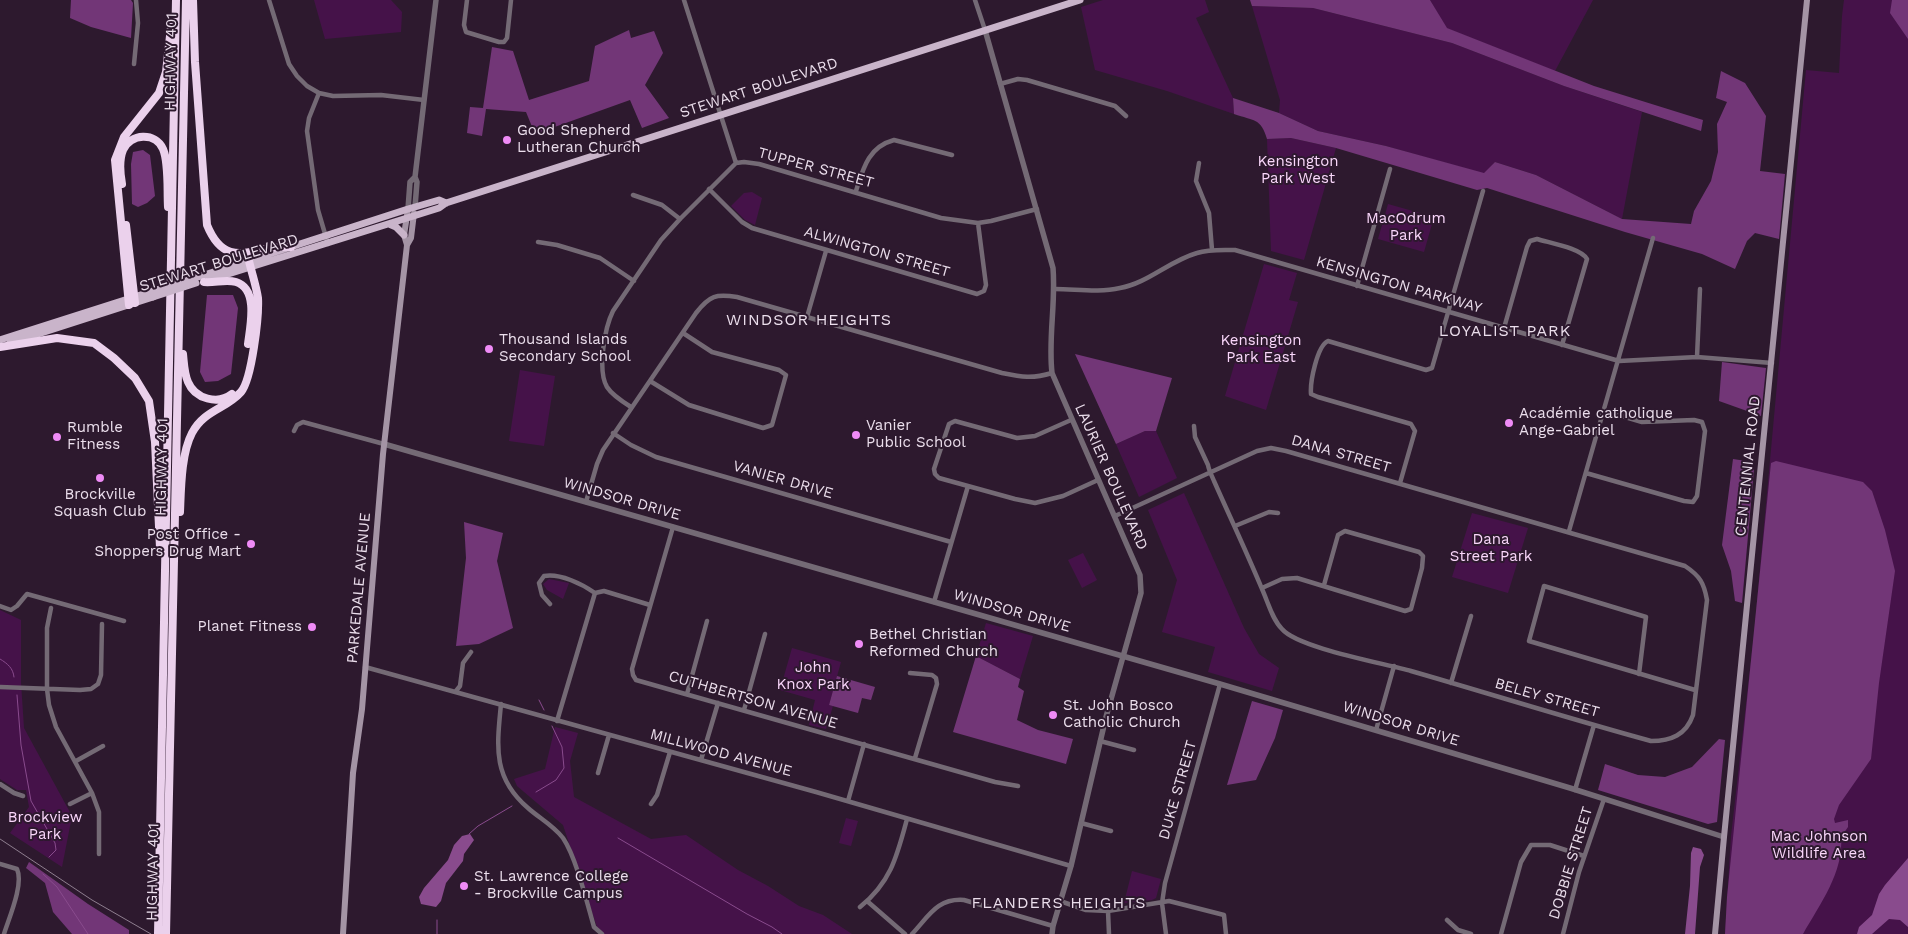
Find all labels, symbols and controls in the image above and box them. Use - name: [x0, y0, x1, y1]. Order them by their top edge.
- street label: HIGHWAY 401: [161, 13, 181, 111]
- street label: STEWART BOULEVARD: [678, 54, 840, 122]
- place label: Good Shepherd Lutheran Church: [517, 122, 640, 157]
- marker: Good Shepherd Lutheran Church: [501, 134, 513, 146]
- street label: TUPPER STREET: [756, 144, 876, 192]
- park label: Kensington Park West: [1258, 153, 1338, 188]
- park label: MacOdrum Park: [1366, 210, 1446, 245]
- street label: ALWINGTON STREET: [802, 223, 952, 281]
- street label: STEWART BOULEVARD: [137, 230, 301, 296]
- street label: KENSINGTON PARKWAY: [1314, 253, 1484, 317]
- district label: WINDSOR HEIGHTS: [724, 310, 894, 330]
- district label: LOYALIST PARK: [1437, 321, 1573, 341]
- place label: Thousand Islands Secondary School: [499, 331, 631, 366]
- park label: Kensington Park East: [1221, 332, 1301, 367]
- marker: Thousand Islands Secondary School: [483, 343, 495, 355]
- street label: CENTENNIAL ROAD: [1732, 395, 1764, 537]
- street label: LAURIER BOULEVARD: [1071, 401, 1151, 553]
- place label: Académie catholique Ange-Gabriel: [1519, 405, 1673, 440]
- place label: Vanier Public School: [866, 417, 966, 452]
- marker: Académie catholique Ange-Gabriel: [1503, 417, 1515, 429]
- street label: HIGHWAY 401: [152, 418, 172, 516]
- place label: Rumble Fitness: [67, 419, 123, 454]
- marker: Vanier Public School: [850, 429, 862, 441]
- marker: Rumble Fitness: [51, 431, 63, 443]
- street label: DANA STREET: [1289, 431, 1393, 477]
- street label: VANIER DRIVE: [731, 457, 835, 503]
- marker: Brockville Squash Club: [94, 472, 106, 484]
- street label: WINDSOR DRIVE: [561, 474, 683, 524]
- place label: Brockville Squash Club: [54, 486, 146, 521]
- street label: PARKEDALE AVENUE: [343, 512, 375, 664]
- place label: Post Office - Shoppers Drug Mart: [94, 526, 241, 561]
- park label: Dana Street Park: [1450, 531, 1532, 566]
- marker: Post Office - Shoppers Drug Mart: [245, 538, 257, 550]
- street label: WINDSOR DRIVE: [951, 586, 1073, 636]
- place label: Planet Fitness: [197, 618, 302, 636]
- marker: Planet Fitness: [306, 621, 318, 633]
- place label: Bethel Christian Reformed Church: [869, 626, 998, 661]
- marker: Bethel Christian Reformed Church: [853, 638, 865, 650]
- park label: John Knox Park: [776, 659, 850, 694]
- street label: CUTHBERTSON AVENUE: [666, 667, 840, 733]
- street label: BELEY STREET: [1493, 674, 1601, 722]
- place label: St. John Bosco Catholic Church: [1063, 697, 1181, 732]
- street label: WINDSOR DRIVE: [1340, 698, 1462, 750]
- marker: St. John Bosco Catholic Church: [1047, 709, 1059, 721]
- street label: MILLWOOD AVENUE: [648, 725, 794, 781]
- street label: DUKE STREET: [1155, 738, 1201, 842]
- street label: DOBBIE STREET: [1545, 804, 1597, 922]
- park label: Brockview Park: [8, 809, 82, 844]
- street label: HIGHWAY 401: [143, 823, 163, 921]
- park label: Mac Johnson Wildlife Area: [1771, 828, 1867, 863]
- place label: St. Lawrence College - Brockville Campus: [474, 868, 629, 903]
- marker: St. Lawrence College - Brockville Campus: [458, 880, 470, 892]
- district label: FLANDERS HEIGHTS: [969, 893, 1149, 913]

